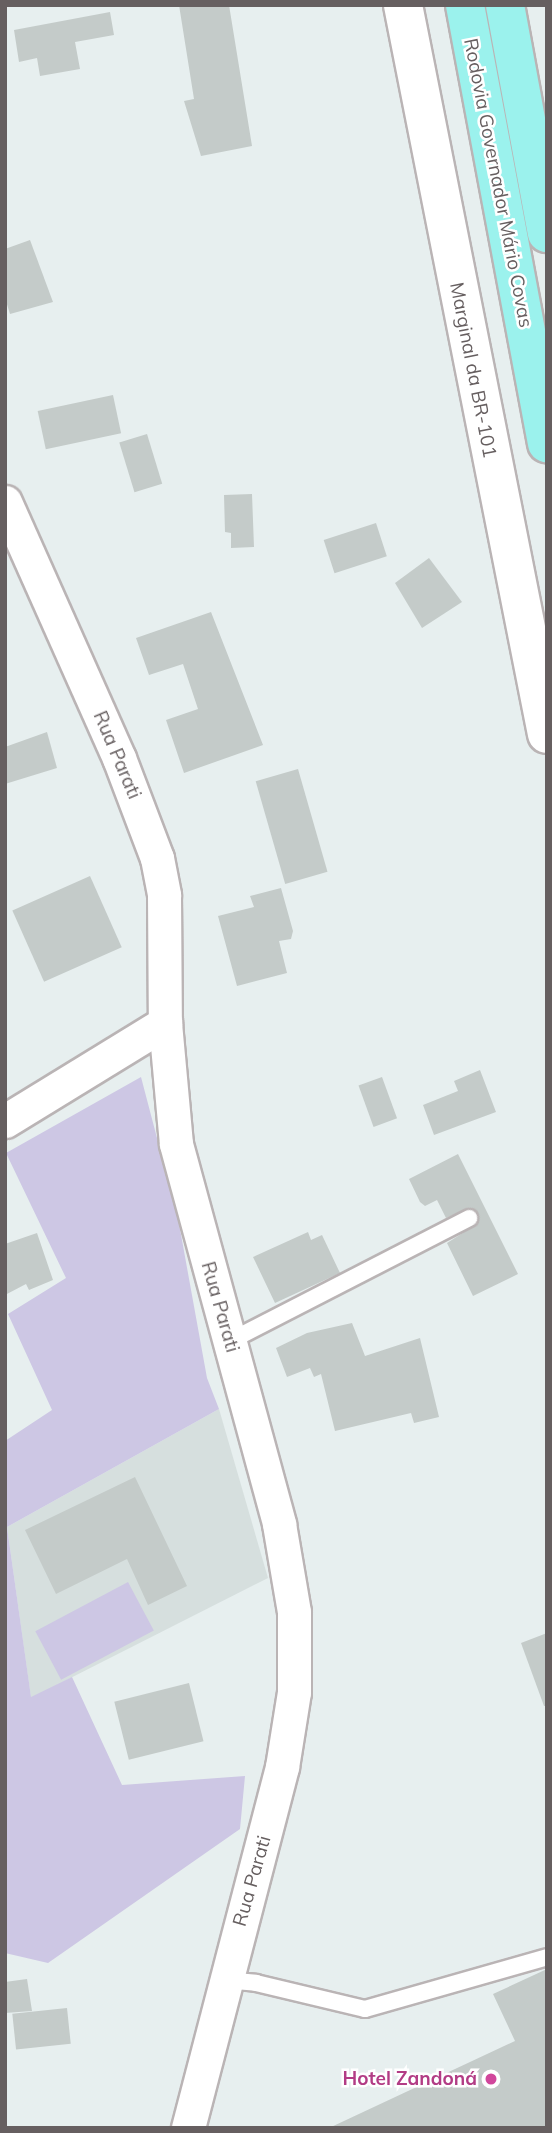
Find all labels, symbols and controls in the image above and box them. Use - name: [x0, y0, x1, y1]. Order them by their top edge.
- street label: Rodovia Governador Mário Covas: [459, 37, 537, 329]
- street label: Marginal da BR-101: [445, 280, 501, 460]
- street label: Rua Parati: [88, 708, 146, 802]
- street label: Rua Parati: [196, 1259, 244, 1355]
- street label: Rua Parati: [228, 1833, 276, 1929]
- place label: Hotel Zandoná: [343, 2068, 477, 2090]
- marker: Hotel Zandoná: [483, 2071, 499, 2087]

